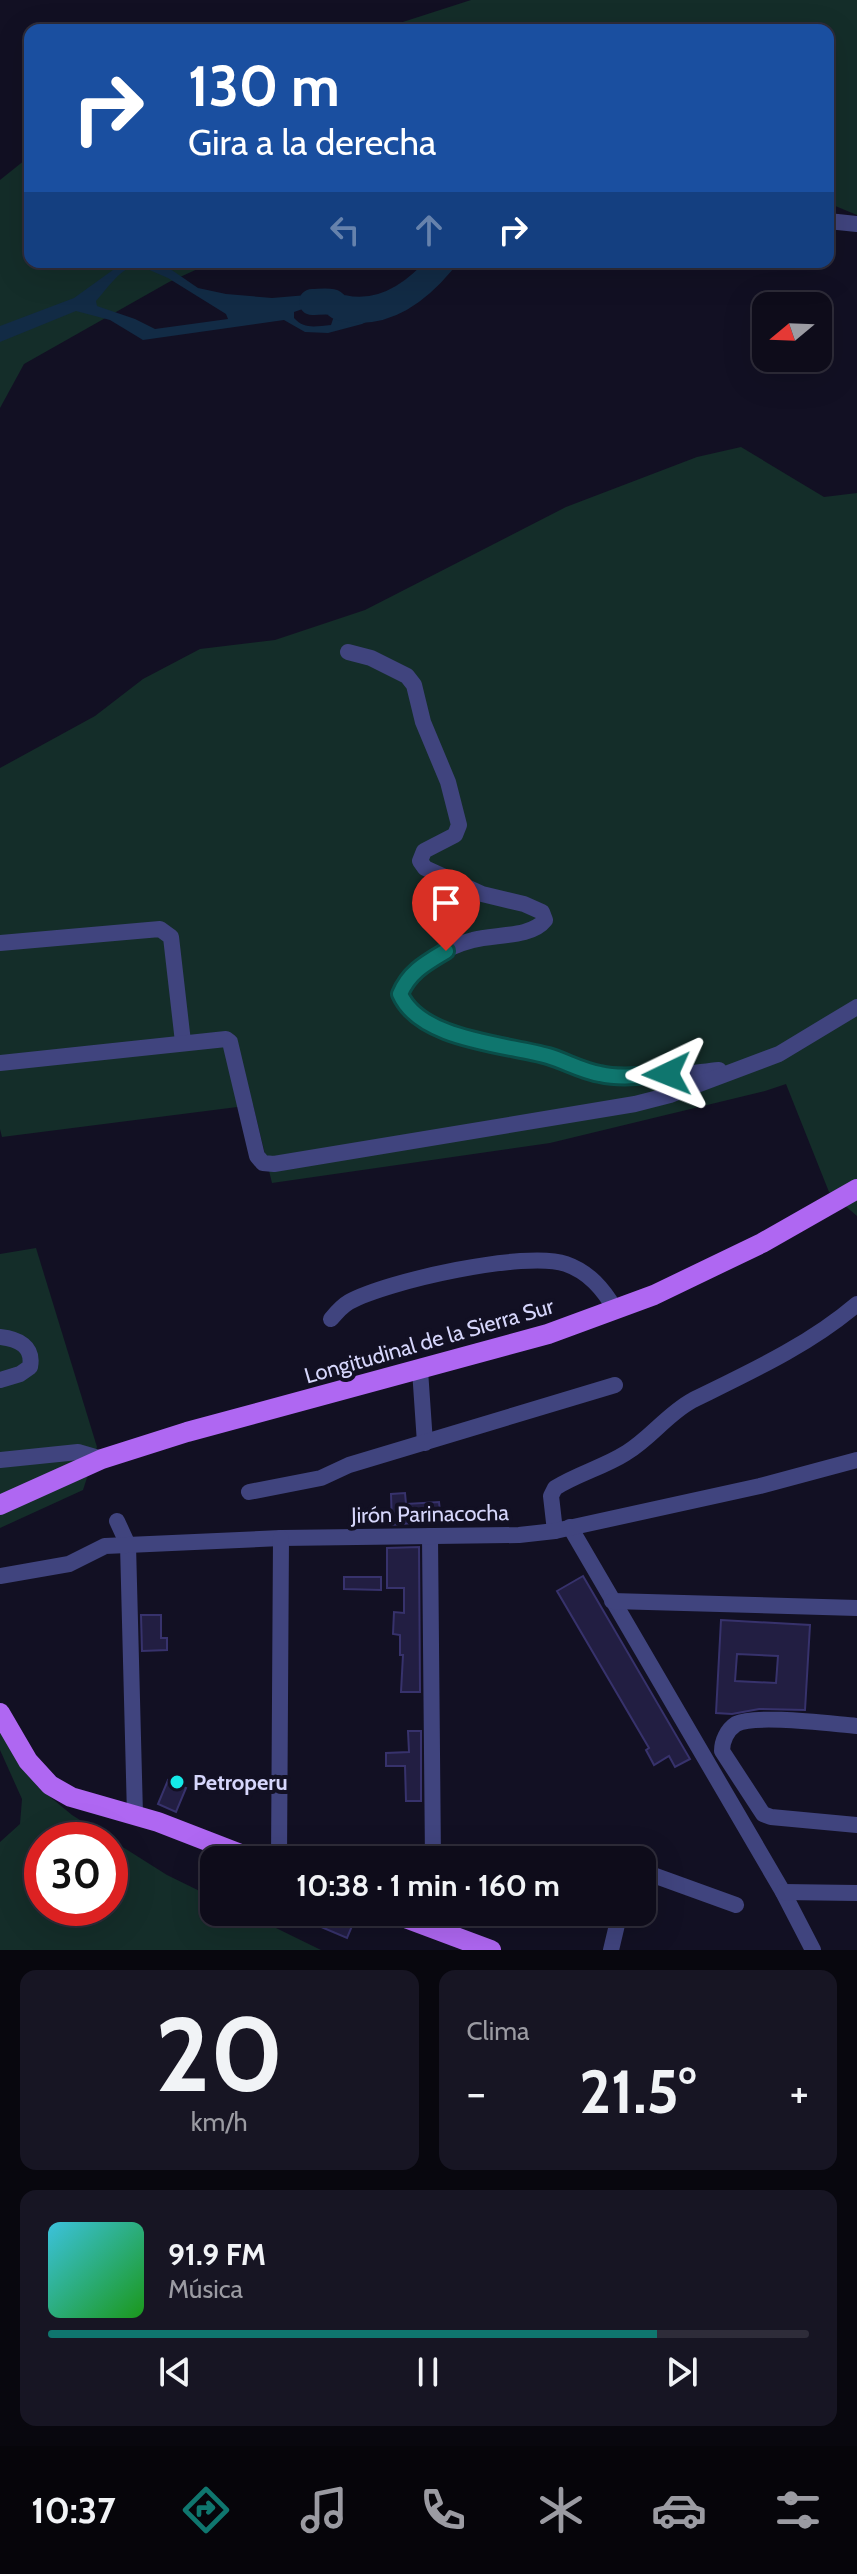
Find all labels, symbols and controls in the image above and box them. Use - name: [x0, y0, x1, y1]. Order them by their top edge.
- text: 130 m: [188, 52, 340, 120]
- icon: right: [56, 56, 160, 160]
- text: Gira a la derecha: [188, 120, 436, 164]
- icon: left: [323, 208, 367, 252]
- icon: ahead: [407, 208, 451, 252]
- icon: right: [491, 208, 535, 252]
- north arrow: [752, 292, 832, 372]
- map controls: [752, 292, 832, 372]
- pin: [412, 869, 480, 951]
- icon: arrive: [424, 881, 468, 925]
- position arrow: [625, 1032, 709, 1116]
- street label: Longitudinal de la Sierra Sur: [301, 1292, 557, 1390]
- street label: Jirón Parinacocha: [350, 1499, 510, 1529]
- place label: Petroperu: [193, 1769, 288, 1796]
- marker: Petroperu: [168, 1773, 186, 1791]
- speed limit sign: 30: [24, 1822, 128, 1926]
- text: 10:38 · 1 min · 160 m: [296, 1867, 560, 1904]
- text: 20: [155, 1991, 283, 2117]
- text: Clima: [467, 2015, 529, 2047]
- text: 21.5°: [579, 2055, 696, 2128]
- text: −: [467, 2066, 486, 2119]
- text: +: [790, 2066, 809, 2119]
- text: km/h: [191, 2106, 248, 2138]
- text: 91.9 FM: [168, 2236, 266, 2273]
- text: Música: [168, 2273, 243, 2305]
- icon: previous: [153, 2350, 197, 2394]
- icon: pause: [406, 2350, 450, 2394]
- icon: next: [660, 2350, 704, 2394]
- icon: directions: [178, 2482, 234, 2538]
- icon: music: [296, 2482, 352, 2538]
- icon: phone: [415, 2482, 471, 2538]
- icon: climate: [533, 2482, 589, 2538]
- icon: car: [651, 2482, 707, 2538]
- icon: filters: [770, 2482, 826, 2538]
- text: 10:37: [31, 2488, 116, 2532]

